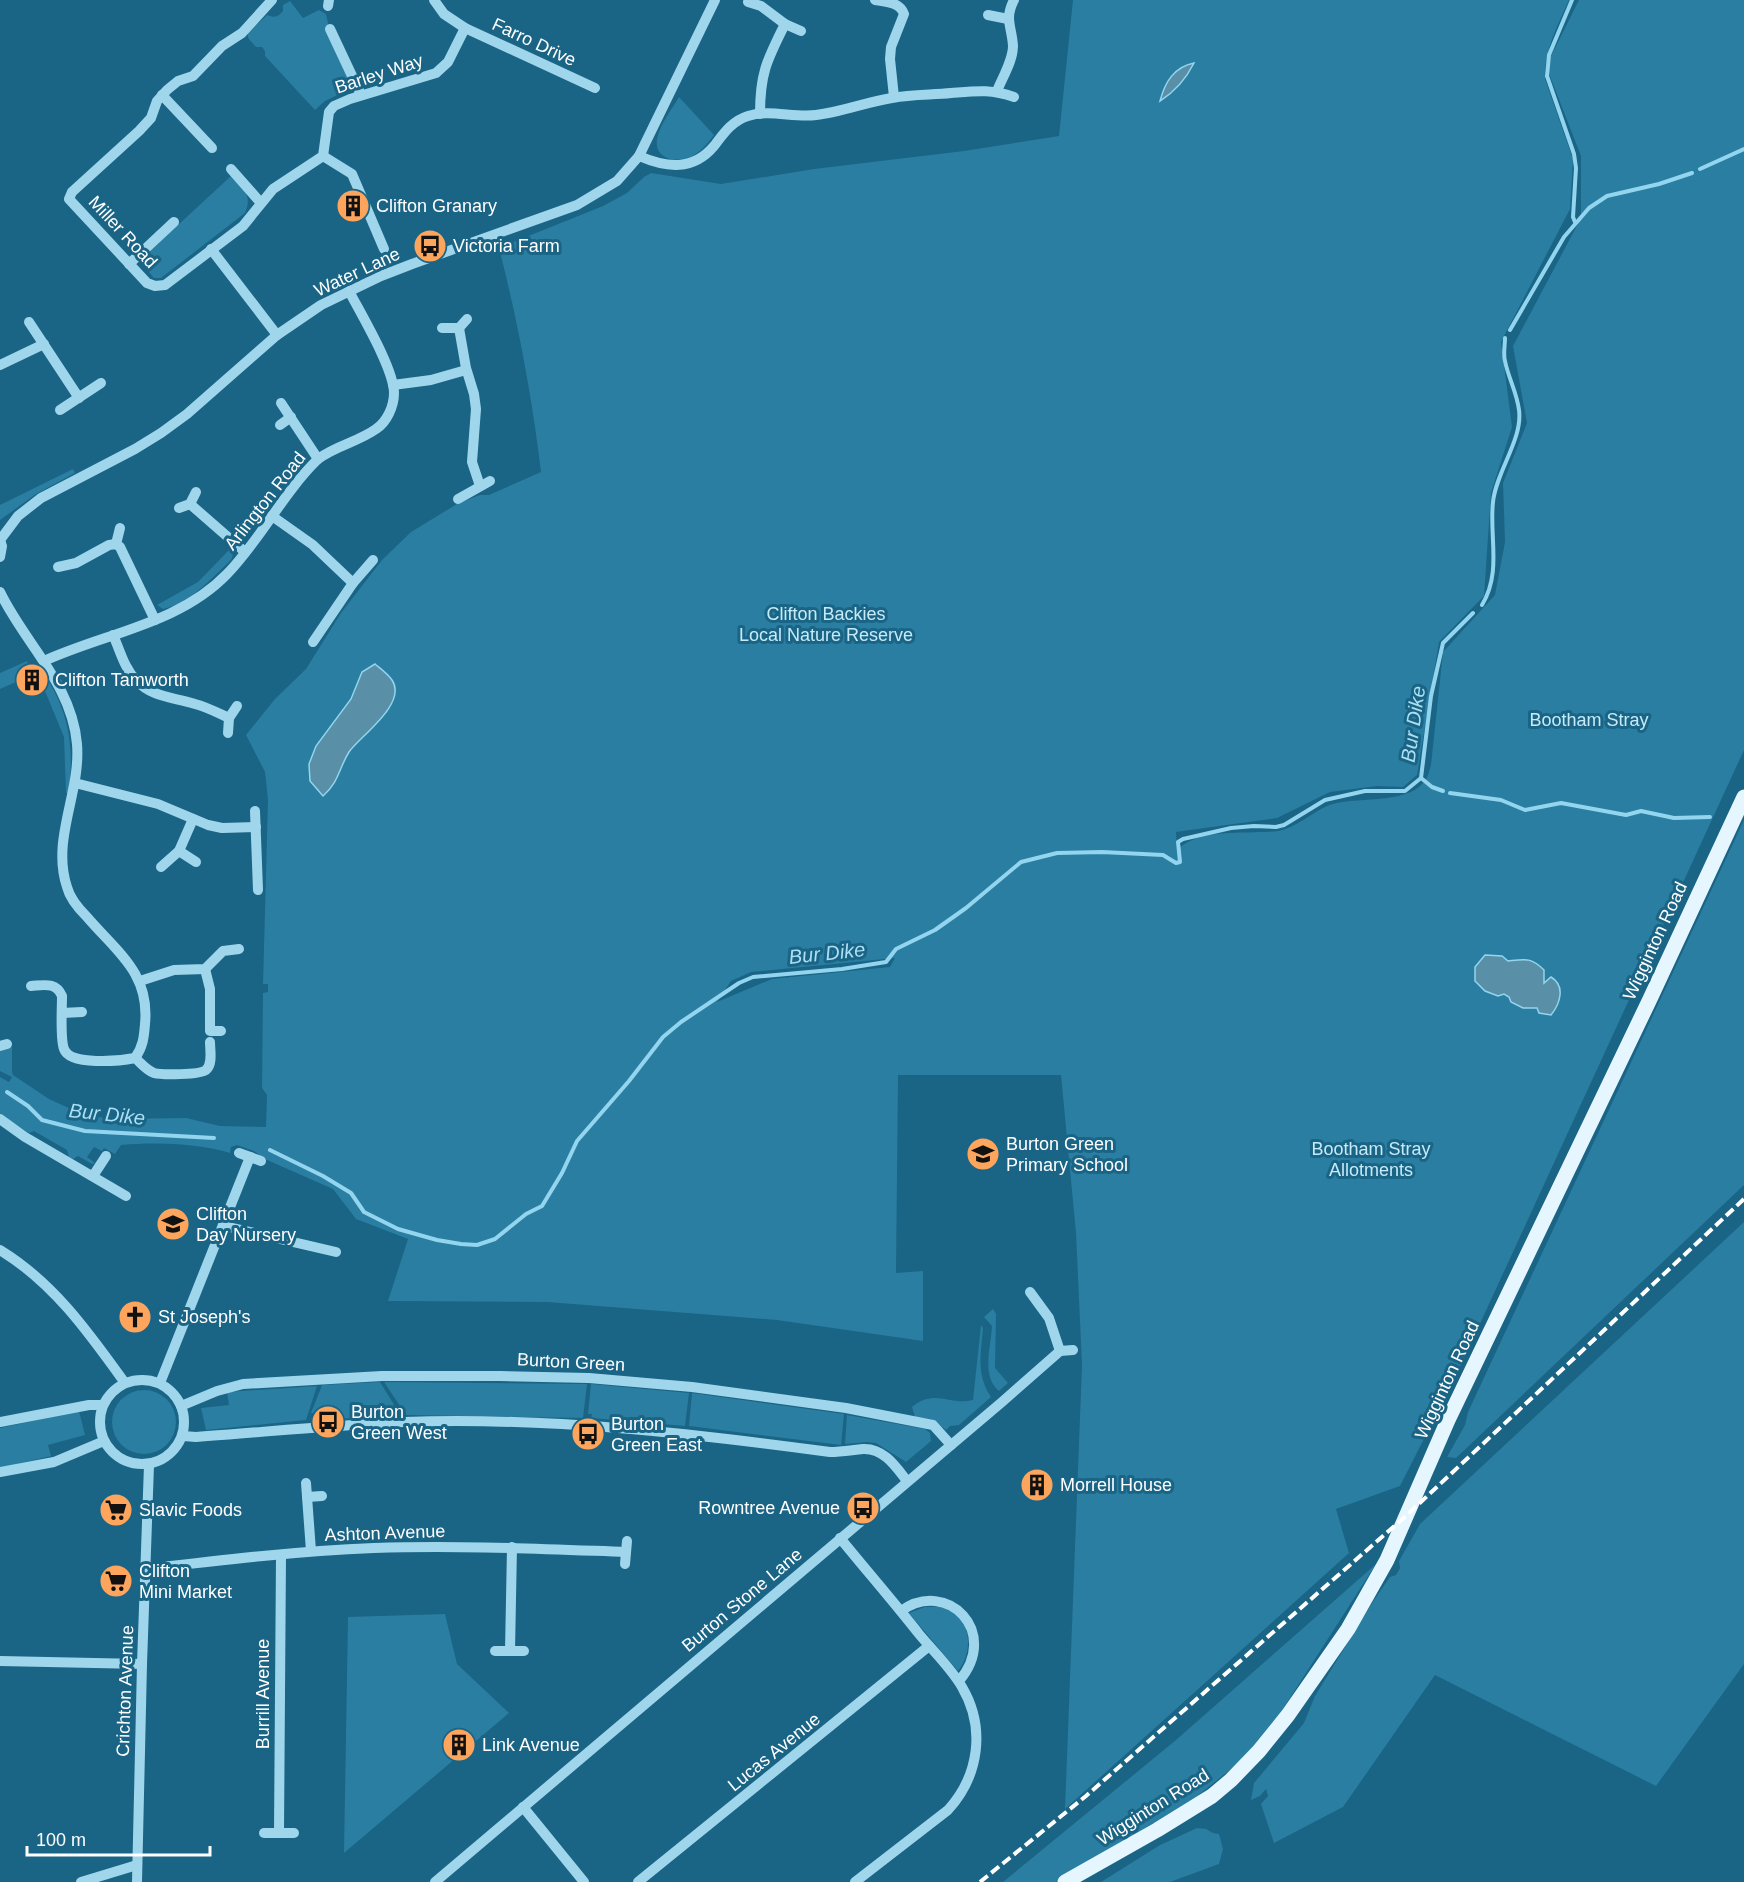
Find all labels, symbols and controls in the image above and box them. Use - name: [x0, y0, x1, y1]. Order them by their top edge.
- street label: Farro Drive: [489, 14, 579, 70]
- street label: Barley Way: [332, 50, 426, 98]
- building icon: Clifton Granary: [335, 188, 371, 224]
- street label: Miller Road: [85, 192, 161, 272]
- place label: Clifton Granary: [376, 196, 497, 216]
- bus stop icon: Victoria Farm: [412, 228, 448, 264]
- place label: Victoria Farm: [453, 236, 560, 256]
- street label: Water Lane: [311, 243, 403, 301]
- street label: Arlington Road: [220, 448, 310, 554]
- park label: Clifton Backies Local Nature Reserve: [739, 604, 913, 645]
- building icon: Clifton Tamworth: [14, 662, 50, 698]
- place label: Clifton Tamworth: [55, 670, 189, 690]
- water label: Bur Dike: [1397, 684, 1429, 764]
- park label: Bootham Stray: [1529, 710, 1649, 730]
- street label: Wigginton Road: [1619, 879, 1691, 1003]
- water label: Bur Dike: [788, 938, 866, 968]
- water label: Bur Dike: [68, 1099, 146, 1129]
- place label: Burton Green Primary School: [1006, 1134, 1128, 1175]
- school or university icon: Burton Green Primary School: [965, 1136, 1001, 1172]
- park label: Bootham Stray Allotments: [1311, 1139, 1431, 1180]
- place label: Clifton Day Nursery: [196, 1204, 296, 1245]
- school or university icon: Clifton Day Nursery: [155, 1206, 191, 1242]
- church icon: St Joseph's: [117, 1299, 153, 1335]
- place label: St Joseph's: [158, 1307, 251, 1327]
- street label: Wigginton Road: [1411, 1318, 1483, 1442]
- street label: Burton Green: [517, 1349, 625, 1375]
- place label: Burton Green West: [351, 1402, 447, 1443]
- bus stop icon: Burton Green West: [310, 1404, 346, 1440]
- place label: Burton Green East: [611, 1414, 702, 1455]
- bus stop icon: Burton Green East: [570, 1416, 606, 1452]
- building icon: Morrell House: [1019, 1467, 1055, 1503]
- place label: Morrell House: [1060, 1475, 1172, 1495]
- bus stop icon: Rowntree Avenue: [845, 1490, 881, 1526]
- supermarket icon: Slavic Foods: [98, 1492, 134, 1528]
- place label: Rowntree Avenue: [698, 1498, 840, 1518]
- place label: Slavic Foods: [139, 1500, 242, 1520]
- street label: Ashton Avenue: [324, 1521, 446, 1545]
- street label: Burton Stone Lane: [678, 1544, 806, 1656]
- place label: Clifton Mini Market: [139, 1561, 232, 1602]
- supermarket icon: Clifton Mini Market: [98, 1563, 134, 1599]
- street label: Crichton Avenue: [113, 1625, 137, 1757]
- street label: Burrill Avenue: [253, 1639, 273, 1749]
- street label: Lucas Avenue: [724, 1709, 824, 1795]
- building icon: Link Avenue: [441, 1727, 477, 1763]
- place label: Link Avenue: [482, 1735, 580, 1755]
- street label: Wigginton Road: [1093, 1765, 1213, 1849]
- scale bar: [27, 1819, 210, 1857]
- text: 100 m: [36, 1830, 86, 1850]

